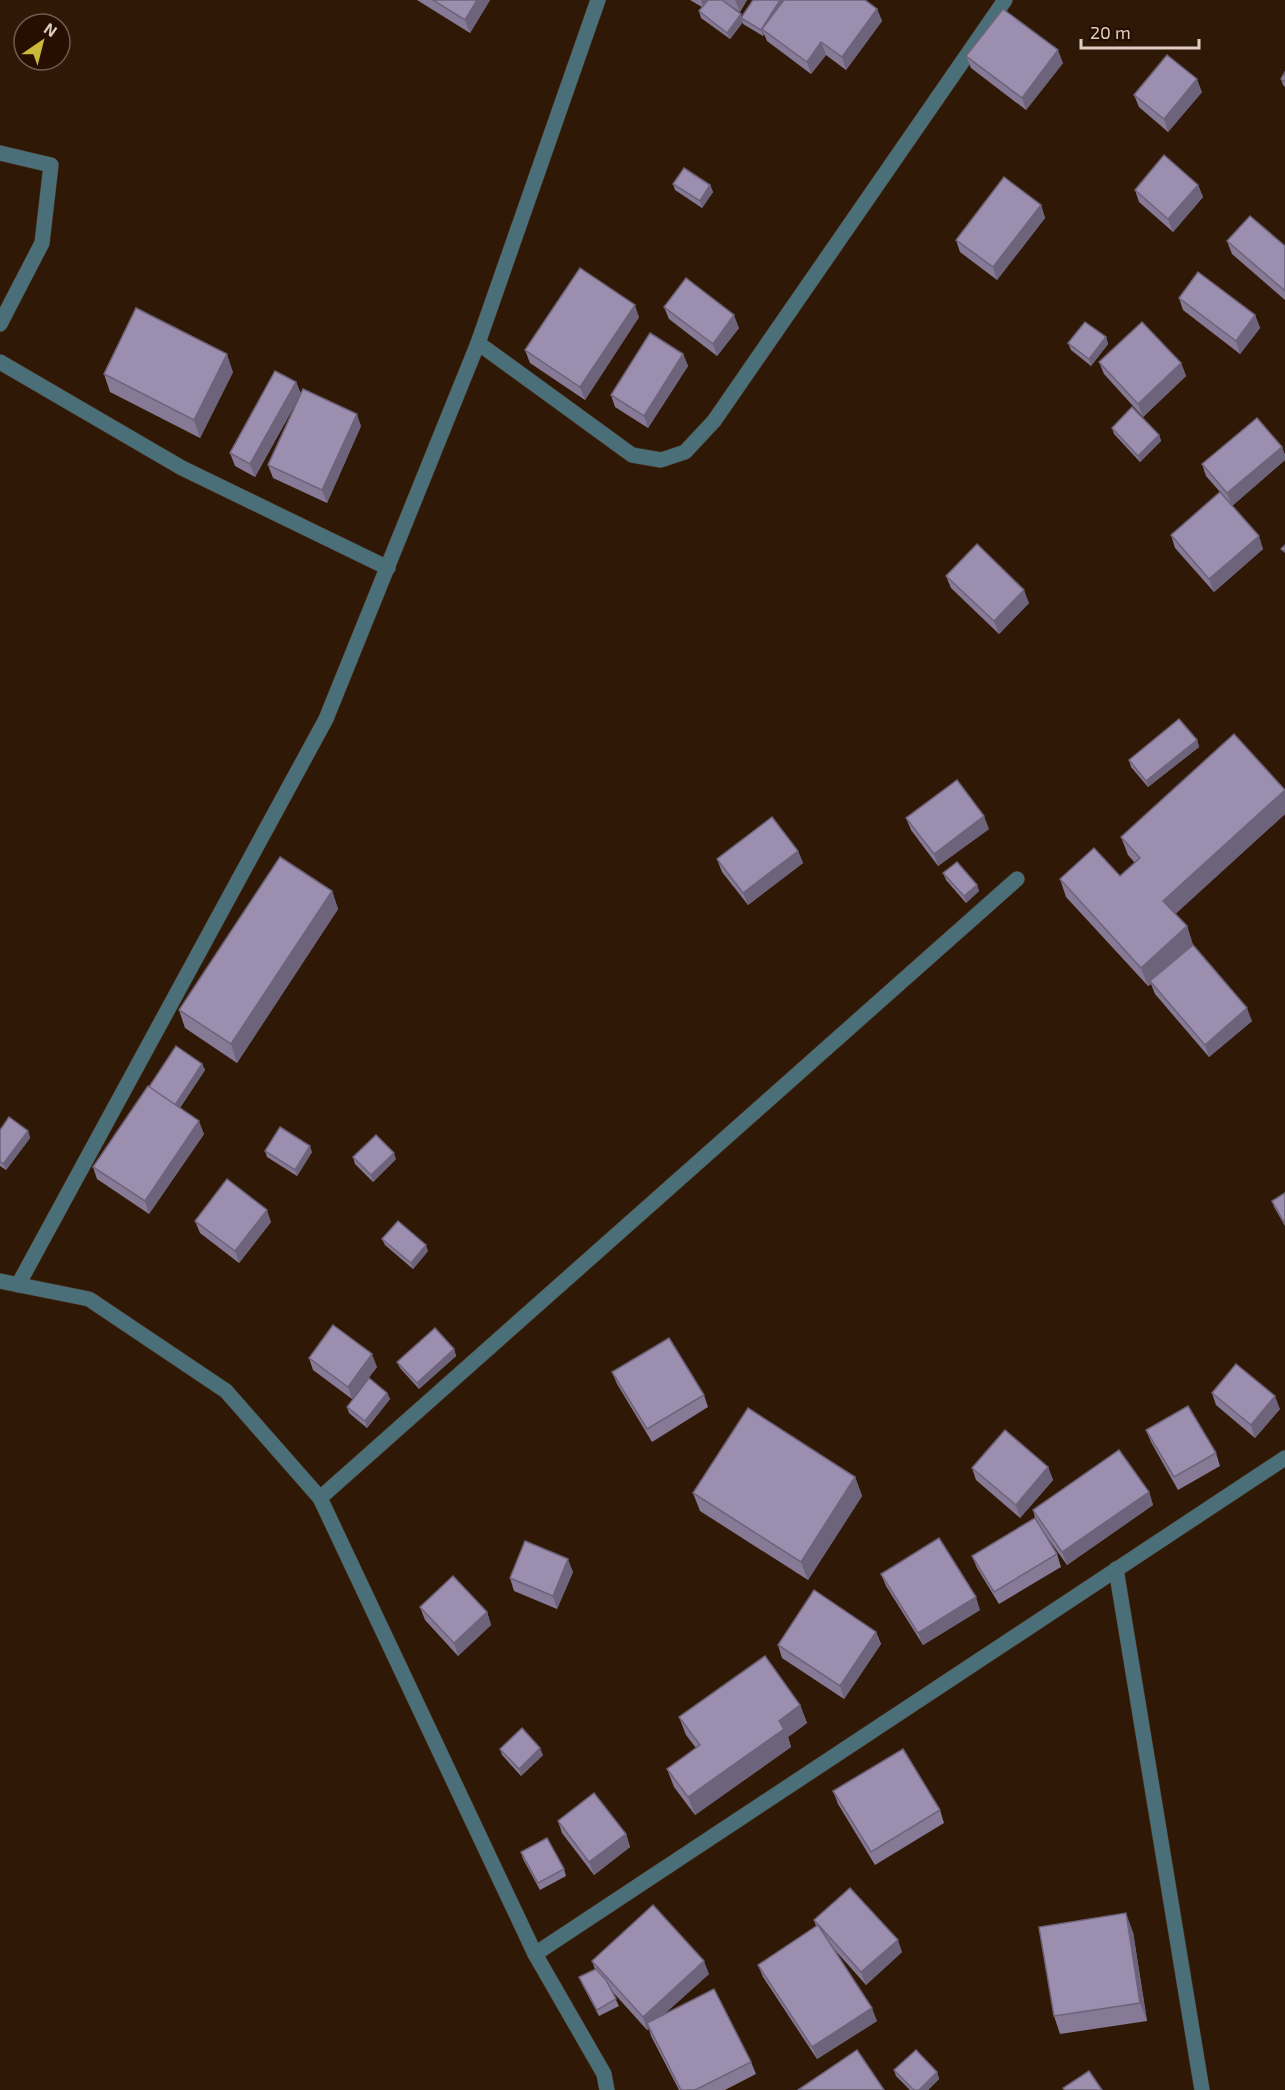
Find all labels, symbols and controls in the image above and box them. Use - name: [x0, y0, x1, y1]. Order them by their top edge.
- north arrow: [12, 12, 72, 72]
- scale bar: [1081, 12, 1200, 50]
- text: N: [41, 18, 61, 40]
- text: 20 m: [1090, 21, 1131, 43]

